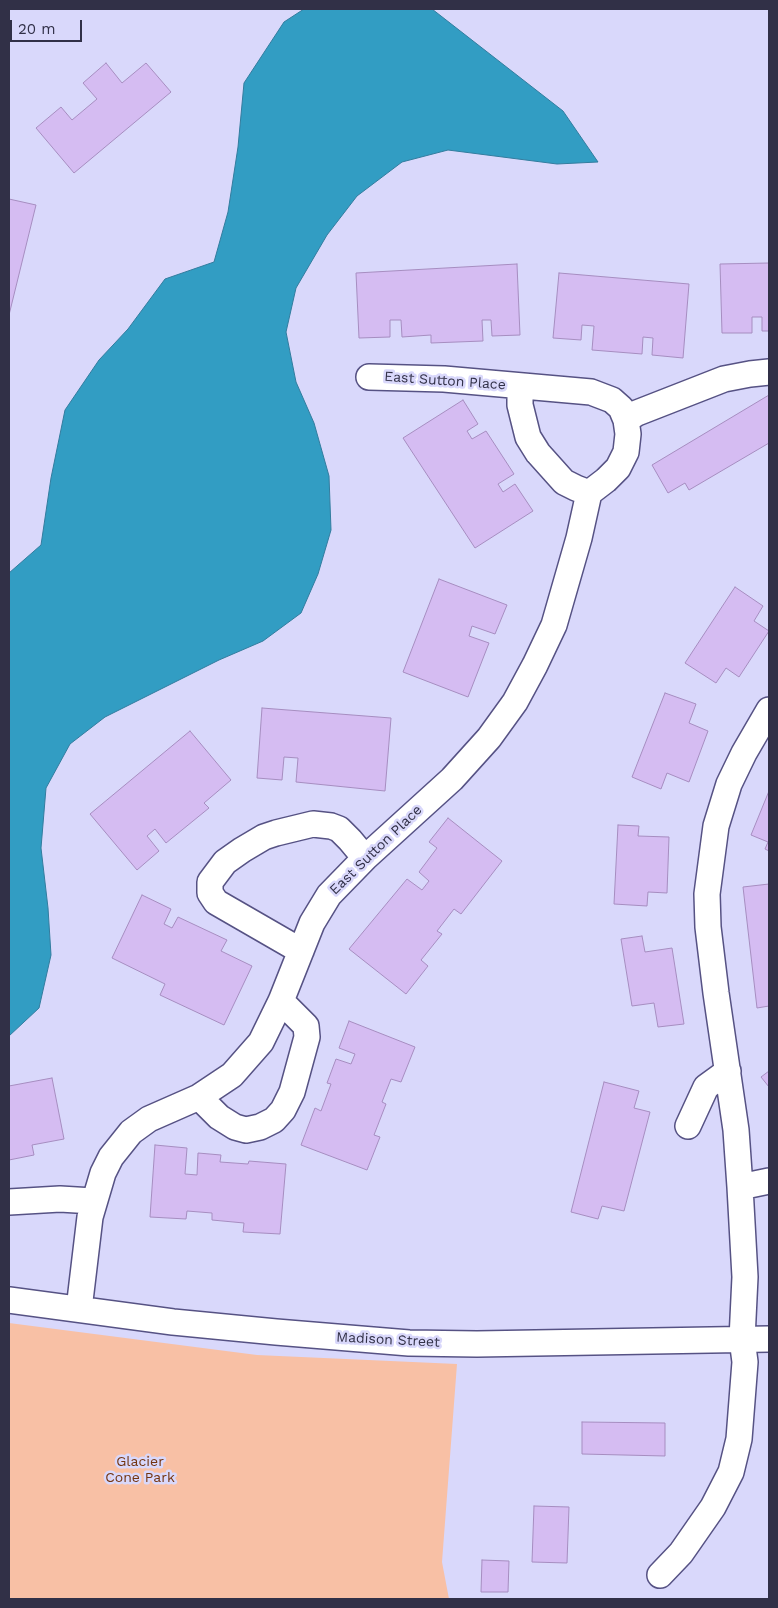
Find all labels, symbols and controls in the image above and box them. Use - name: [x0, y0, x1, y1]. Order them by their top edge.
- scale bar: [12, 10, 85, 42]
- text: 20 m: [18, 20, 56, 38]
- street label: East Sutton Place: [384, 368, 506, 394]
- street label: East Sutton Place: [326, 802, 426, 898]
- street label: Madison Street: [336, 1329, 440, 1351]
- park label: Glacier Cone Park: [105, 1454, 175, 1486]

